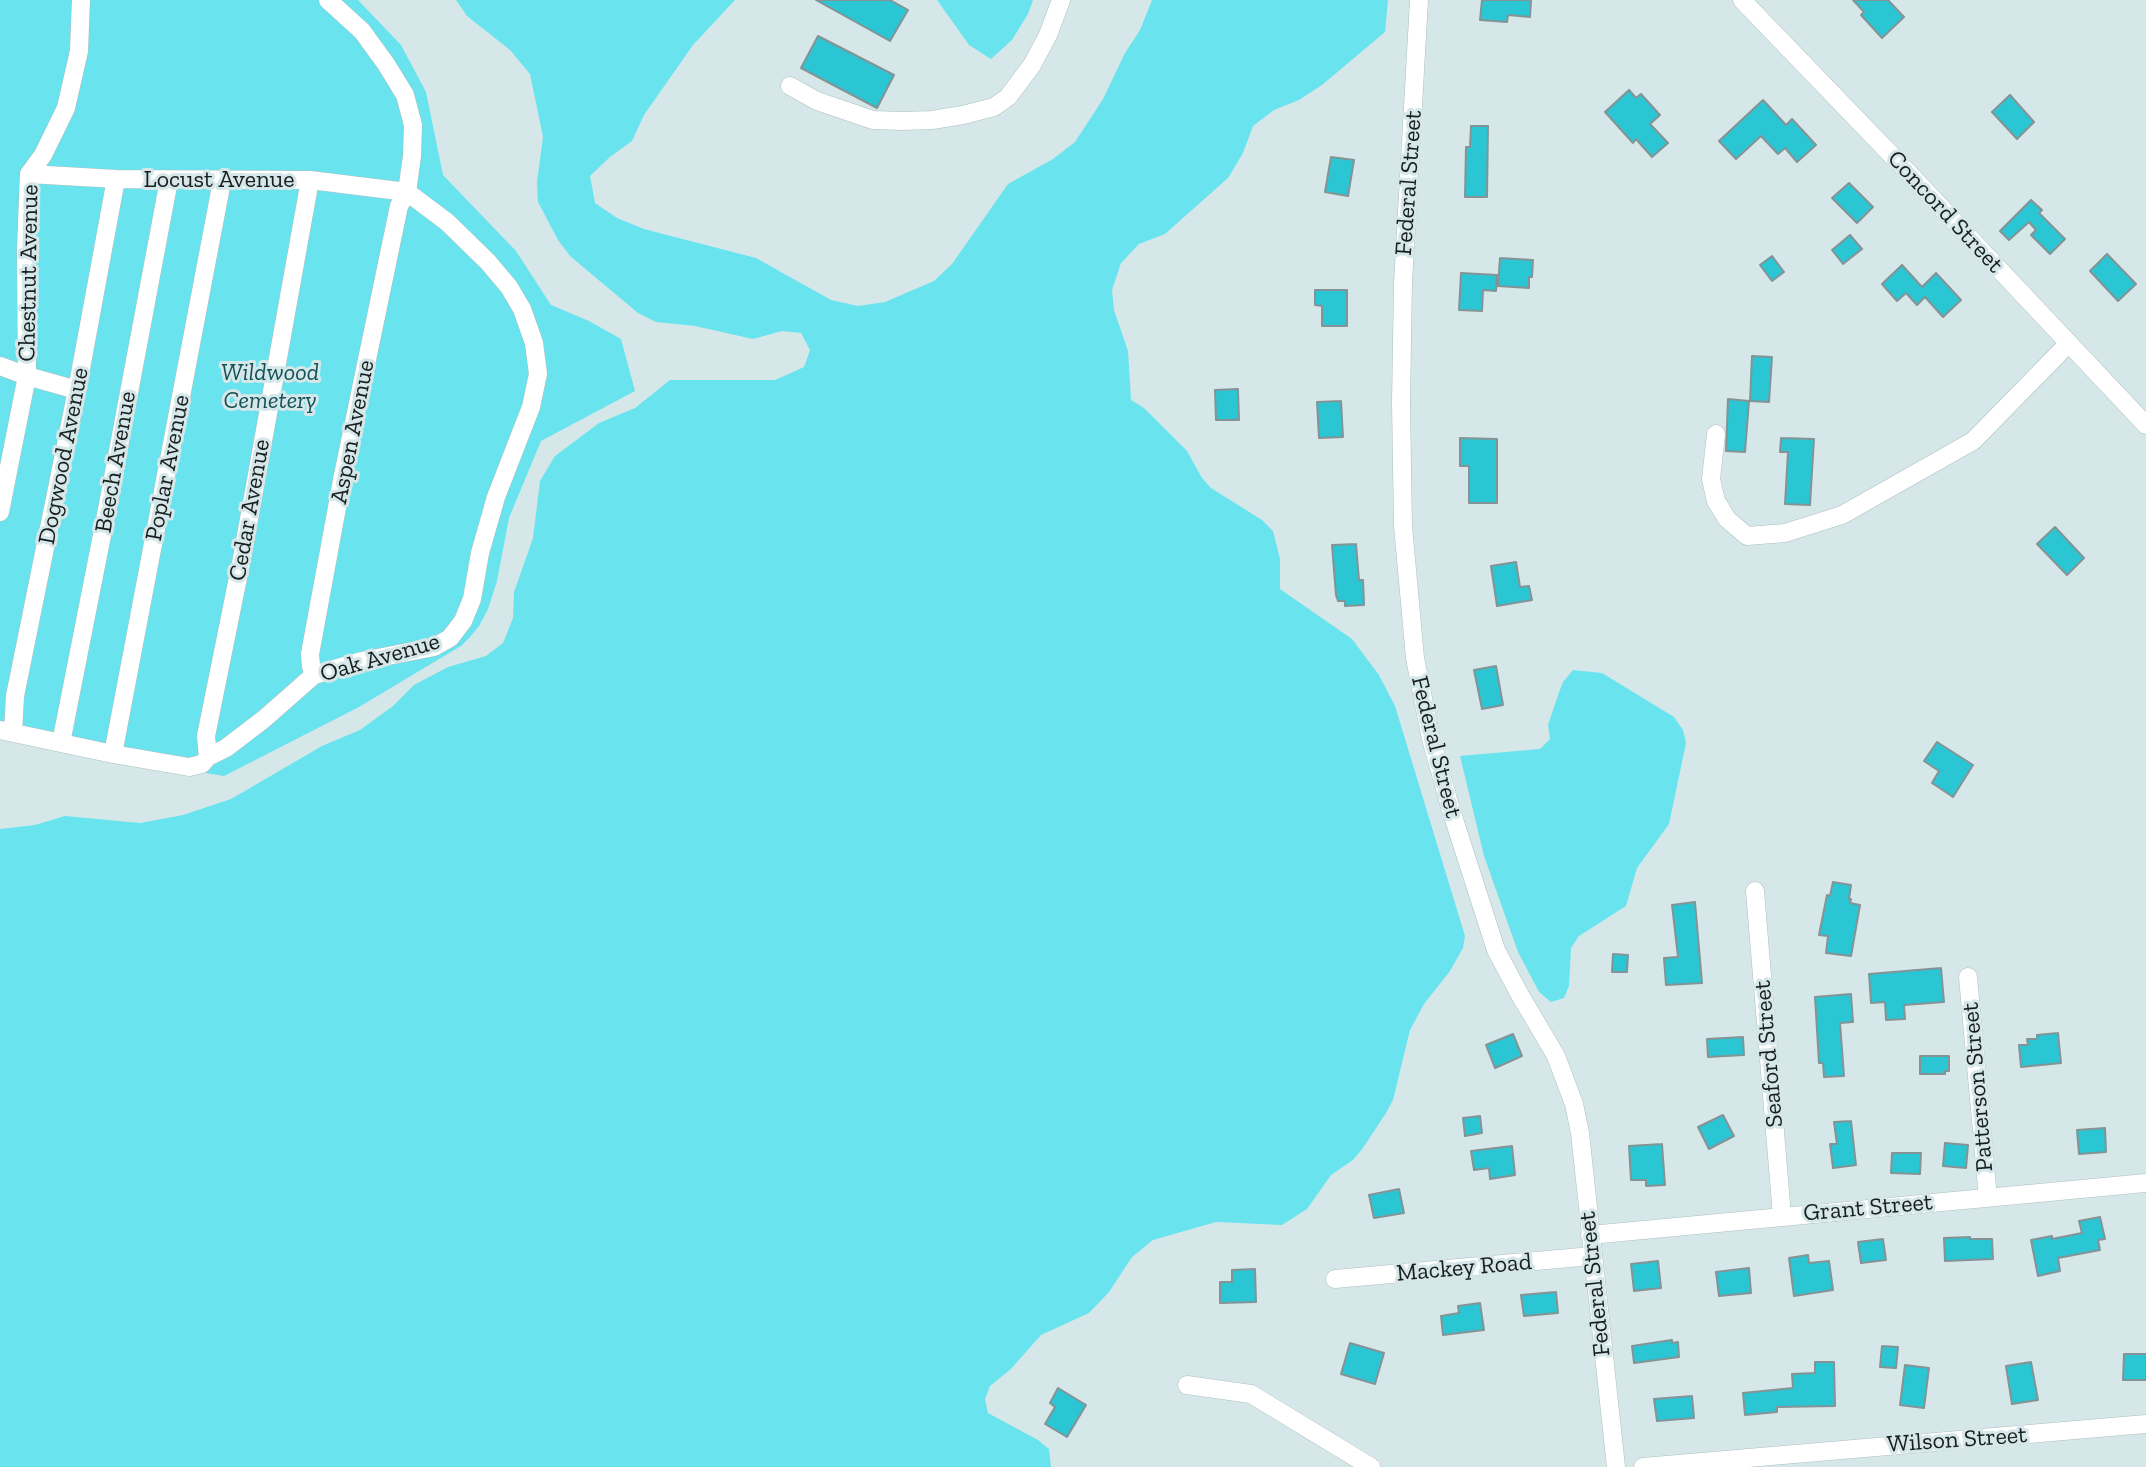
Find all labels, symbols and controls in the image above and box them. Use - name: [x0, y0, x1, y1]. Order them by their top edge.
- street label: Federal Street: [1390, 109, 1428, 257]
- street label: Concord Street: [1881, 145, 2009, 279]
- street label: Locust Avenue: [144, 166, 294, 194]
- street label: Chestnut Avenue: [13, 184, 45, 362]
- street label: Aspen Avenue: [325, 358, 381, 506]
- park label: Wildwood Cemetery: [221, 359, 319, 415]
- street label: Dogwood Avenue: [33, 365, 95, 547]
- street label: Beech Avenue: [89, 389, 143, 535]
- street label: Poplar Avenue: [140, 392, 196, 544]
- street label: Cedar Avenue: [223, 437, 277, 583]
- street label: Oak Avenue: [317, 627, 443, 689]
- street label: Federal Street: [1404, 673, 1468, 821]
- street label: Seaford Street: [1748, 979, 1790, 1129]
- street label: Patterson Street: [1956, 1001, 2000, 1173]
- street label: Grant Street: [1802, 1188, 1934, 1228]
- street label: Federal Street: [1573, 1210, 1617, 1358]
- street label: Mackey Road: [1395, 1248, 1533, 1288]
- street label: Wilson Street: [1886, 1421, 2028, 1459]

